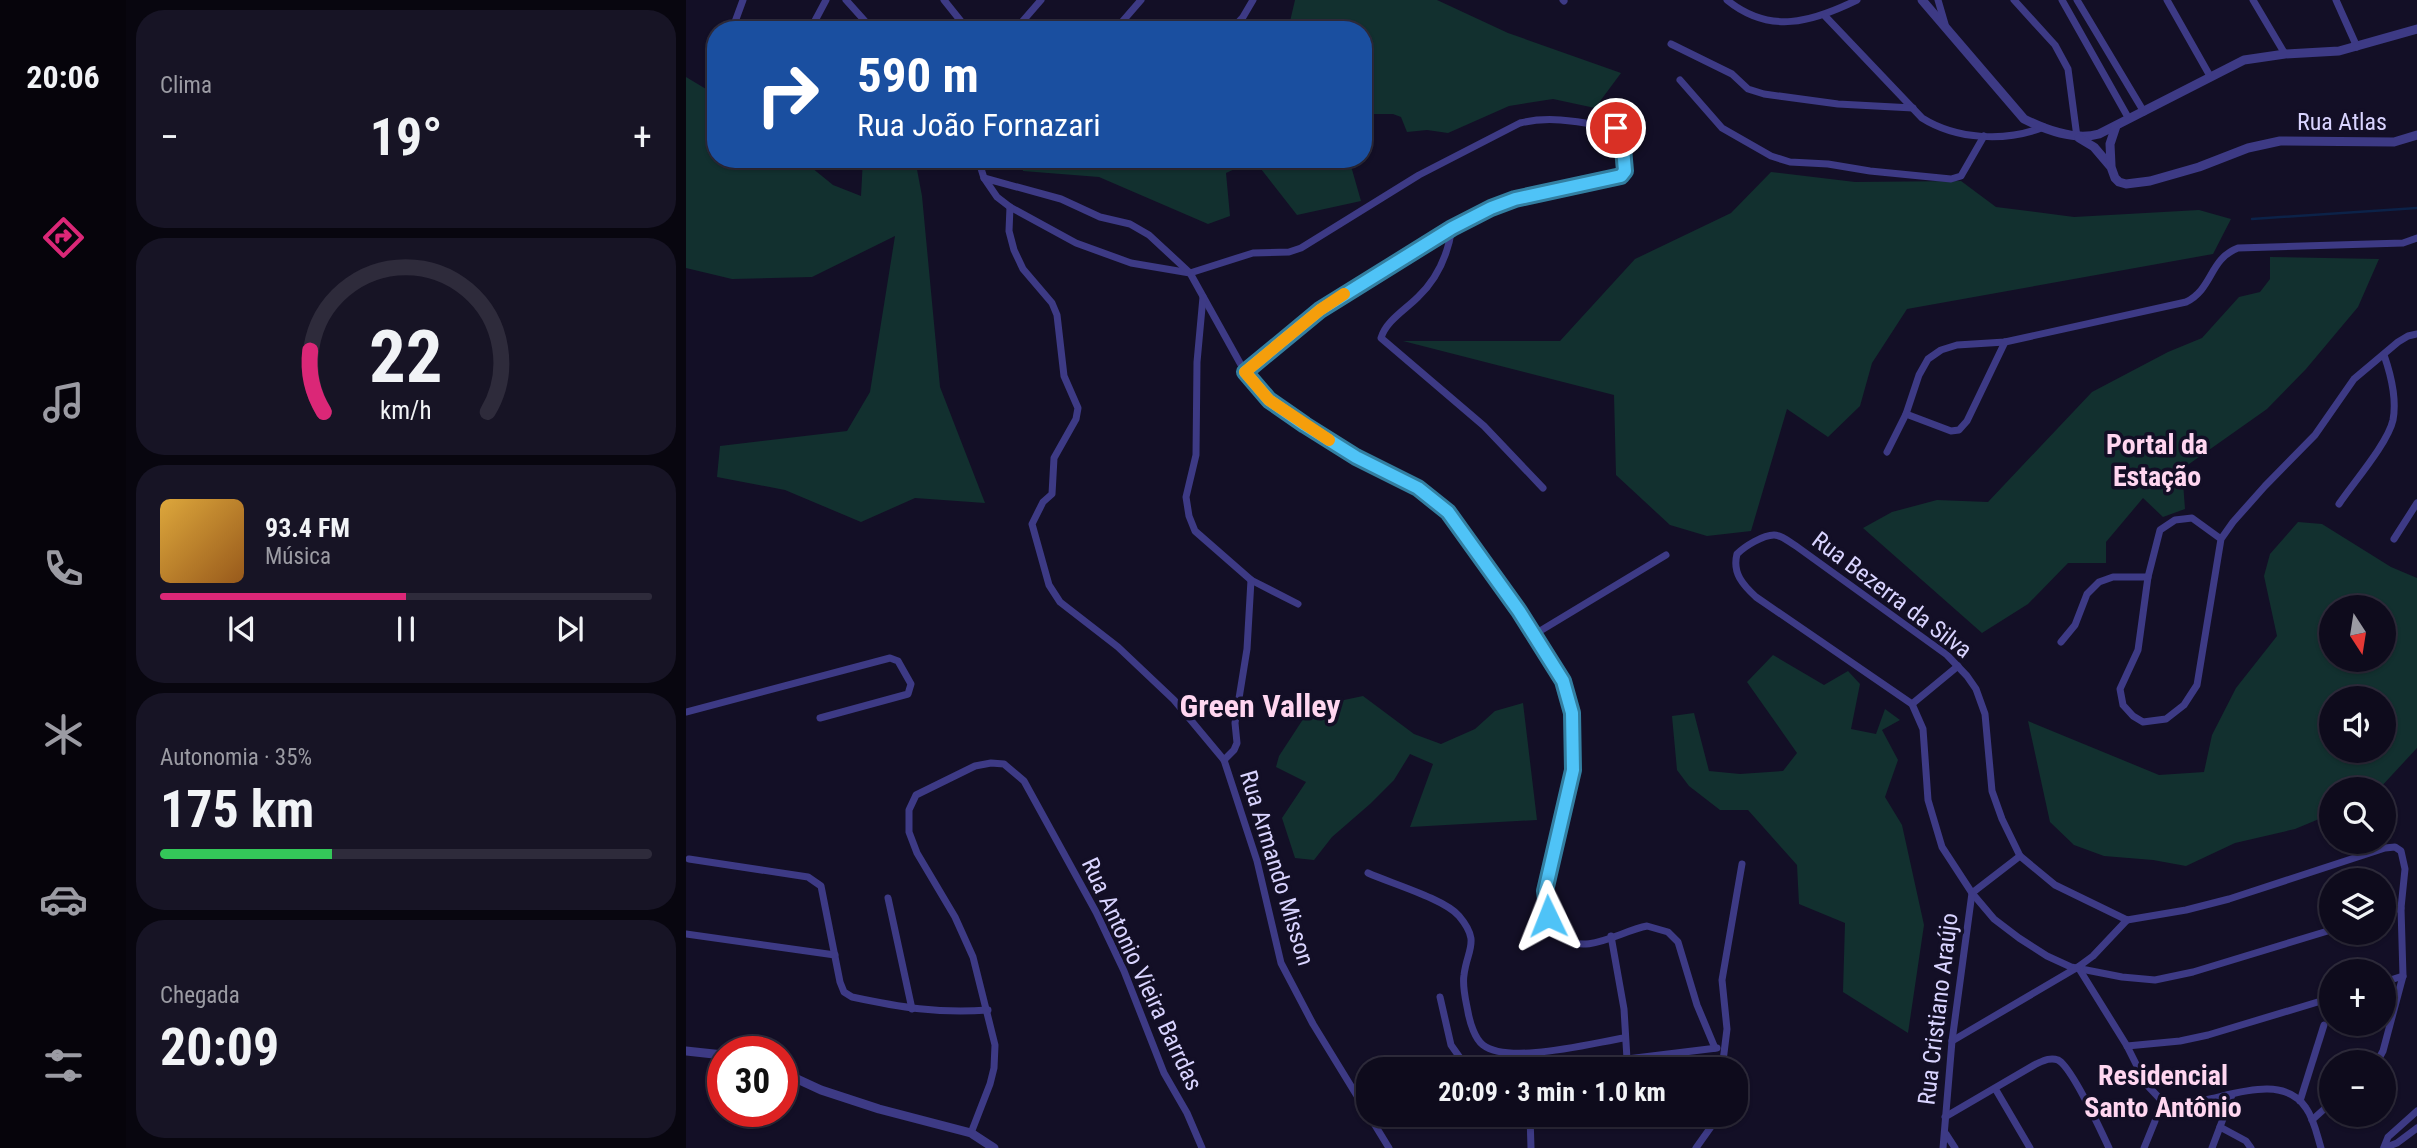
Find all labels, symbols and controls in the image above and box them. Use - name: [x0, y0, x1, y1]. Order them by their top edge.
- text: 590 m: [857, 47, 979, 104]
- icon: right: [742, 49, 833, 140]
- text: 20:06: [26, 58, 100, 96]
- text: Clima: [160, 72, 212, 99]
- pin: [1586, 98, 1646, 158]
- text: Rua João Fornazari: [857, 106, 1101, 144]
- text: 19°: [370, 107, 442, 168]
- street label: Rua Atlas: [2297, 108, 2387, 136]
- icon: arrive: [1597, 109, 1635, 147]
- text: −: [160, 115, 179, 159]
- text: +: [633, 115, 652, 159]
- icon: directions: [39, 213, 88, 262]
- text: 22: [369, 315, 443, 401]
- icon: music: [39, 378, 88, 427]
- text: km/h: [380, 396, 432, 425]
- district label: Portal da Estação: [2106, 428, 2208, 493]
- text: 93.4 FM: [265, 513, 350, 543]
- street label: Rua Bezerra da Silva: [1807, 526, 1977, 664]
- text: Música: [265, 543, 331, 570]
- icon: phone: [39, 544, 88, 593]
- north arrow: [2319, 595, 2396, 672]
- map controls: [2319, 595, 2396, 1127]
- icon: previous: [223, 610, 261, 648]
- icon: pause: [387, 610, 425, 648]
- icon: next: [551, 610, 589, 648]
- button: sound: [2319, 686, 2396, 763]
- district label: Green Valley: [1179, 687, 1341, 725]
- icon: climate: [39, 710, 88, 759]
- text: Autonomia · 35%: [160, 744, 312, 771]
- street label: Rua Armando Misson: [1234, 767, 1320, 969]
- button: search: [2319, 777, 2396, 854]
- text: 175 km: [160, 779, 314, 840]
- street label: Rua Antonio Vieira Barrdas: [1076, 853, 1208, 1095]
- button: layers: [2319, 868, 2396, 945]
- icon: car: [39, 875, 88, 924]
- position arrow: [1511, 879, 1585, 953]
- street label: Rua Cristiano Araújo: [1912, 911, 1964, 1107]
- button: +: [2319, 959, 2396, 1036]
- text: Chegada: [160, 982, 240, 1009]
- text: 20:09: [160, 1017, 279, 1078]
- speed limit sign: 30: [707, 1036, 798, 1127]
- icon: filters: [39, 1041, 88, 1090]
- button: −: [2319, 1050, 2396, 1127]
- district label: Residencial Santo Antônio: [2084, 1059, 2242, 1124]
- text: 20:09 · 3 min · 1.0 km: [1438, 1077, 1666, 1107]

